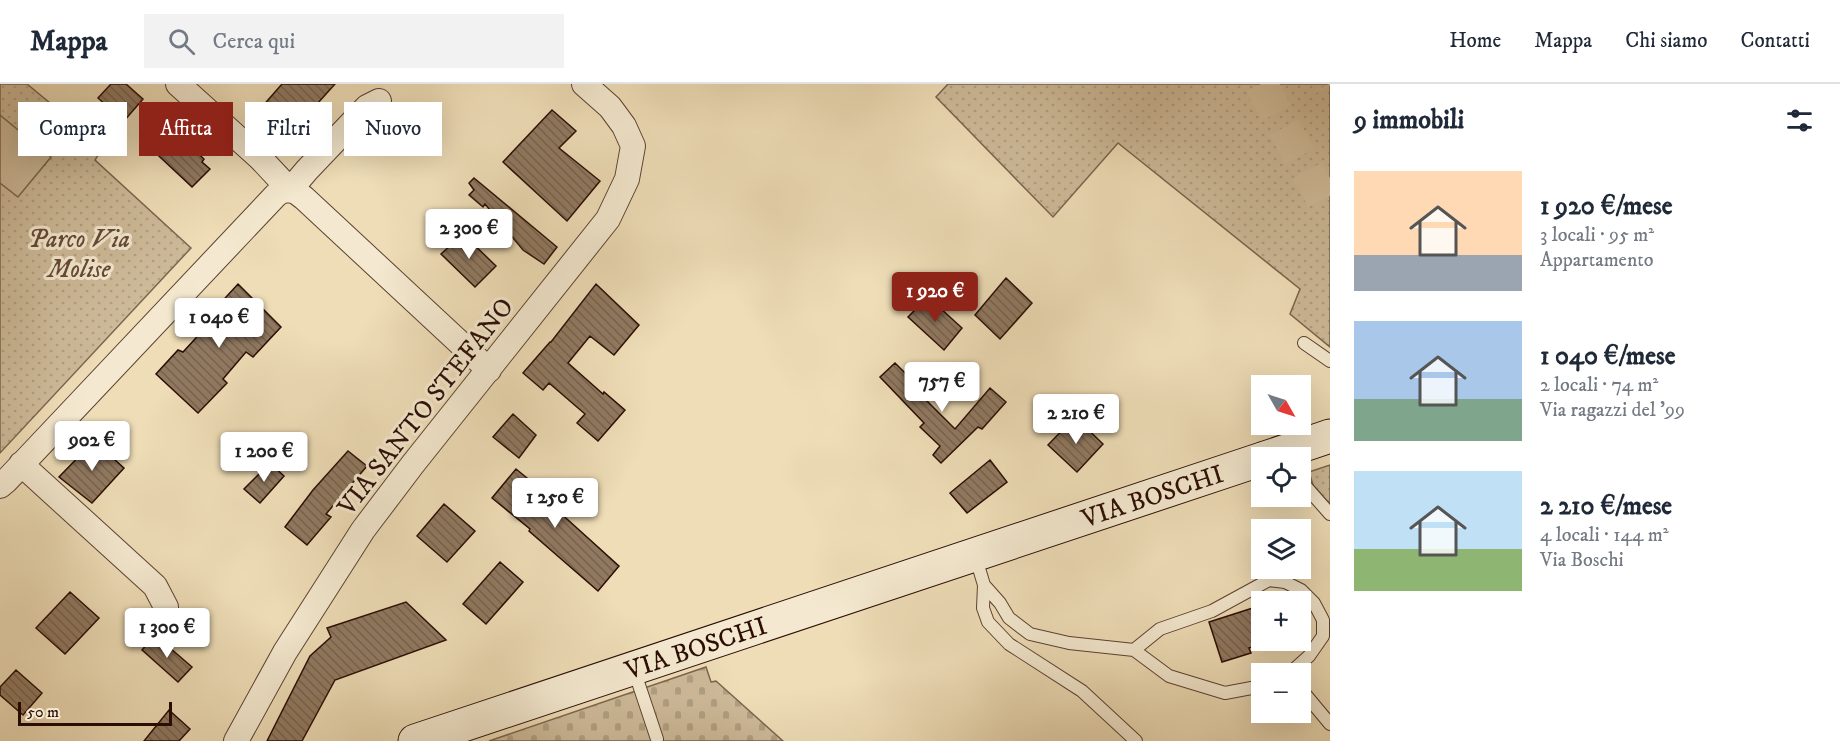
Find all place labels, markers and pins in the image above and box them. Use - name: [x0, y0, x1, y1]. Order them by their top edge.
- pin: 2 300 €: [414, 209, 524, 260]
- pin: 1 920 €: [880, 272, 990, 323]
- pin: 1 040 €: [164, 298, 274, 349]
- pin: 757 €: [900, 362, 984, 413]
- pin: 2 210 €: [1021, 394, 1131, 445]
- pin: 902 €: [50, 421, 134, 472]
- pin: 1 200 €: [209, 432, 319, 483]
- pin: 1 250 €: [500, 478, 610, 529]
- pin: 1 300 €: [112, 608, 222, 659]

